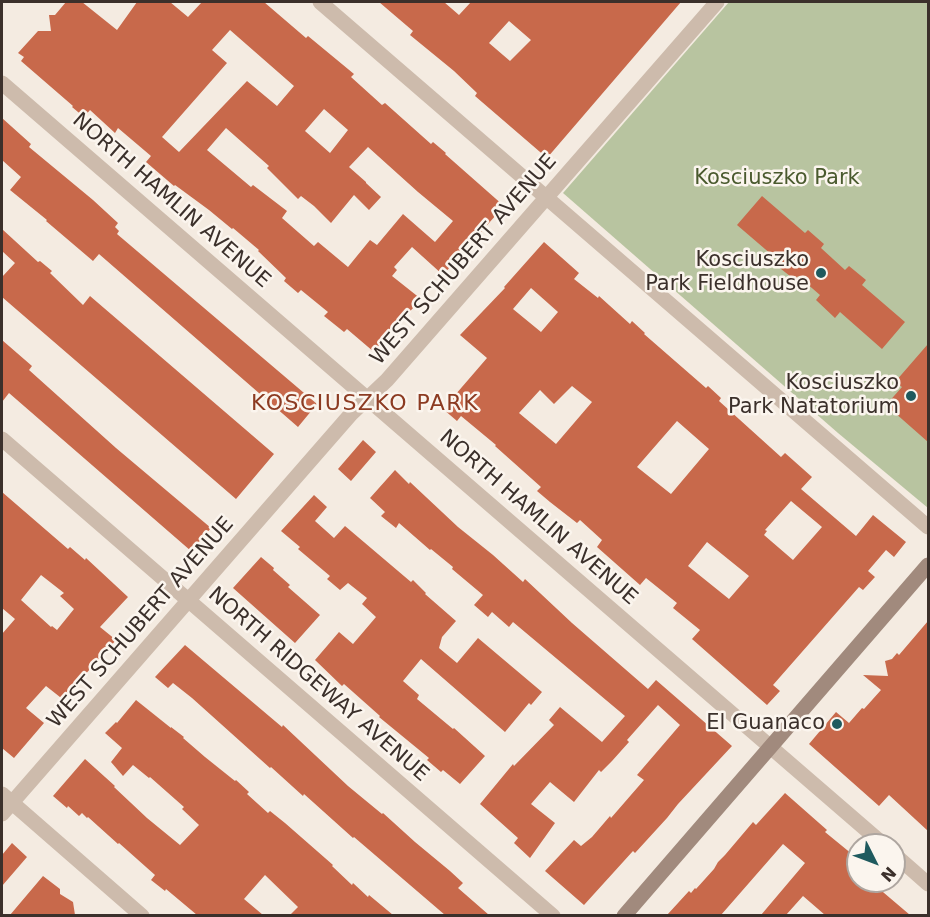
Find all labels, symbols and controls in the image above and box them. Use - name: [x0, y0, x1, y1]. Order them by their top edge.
- street label: NORTH HAMLIN AVENUE: [67, 108, 275, 294]
- street label: WEST SCHUBERT AVENUE: [366, 149, 562, 371]
- park label: Kosciuszko Park: [694, 166, 860, 192]
- place label: Kosciuszko Park Fieldhouse: [645, 248, 809, 298]
- marker: Kosciuszko Park Fieldhouse: [814, 266, 828, 280]
- place label: Kosciuszko Park Natatorium: [728, 371, 899, 421]
- marker: Kosciuszko Park Natatorium: [904, 389, 918, 403]
- district label: KOSCIUSZKO PARK: [251, 391, 479, 417]
- street label: NORTH HAMLIN AVENUE: [434, 425, 642, 611]
- street label: WEST SCHUBERT AVENUE: [43, 512, 239, 734]
- street label: NORTH RIDGEWAY AVENUE: [203, 582, 433, 788]
- place label: El Guanaco: [706, 711, 825, 737]
- marker: El Guanaco: [830, 717, 844, 731]
- north arrow: [846, 833, 906, 893]
- text: N: [877, 863, 900, 885]

